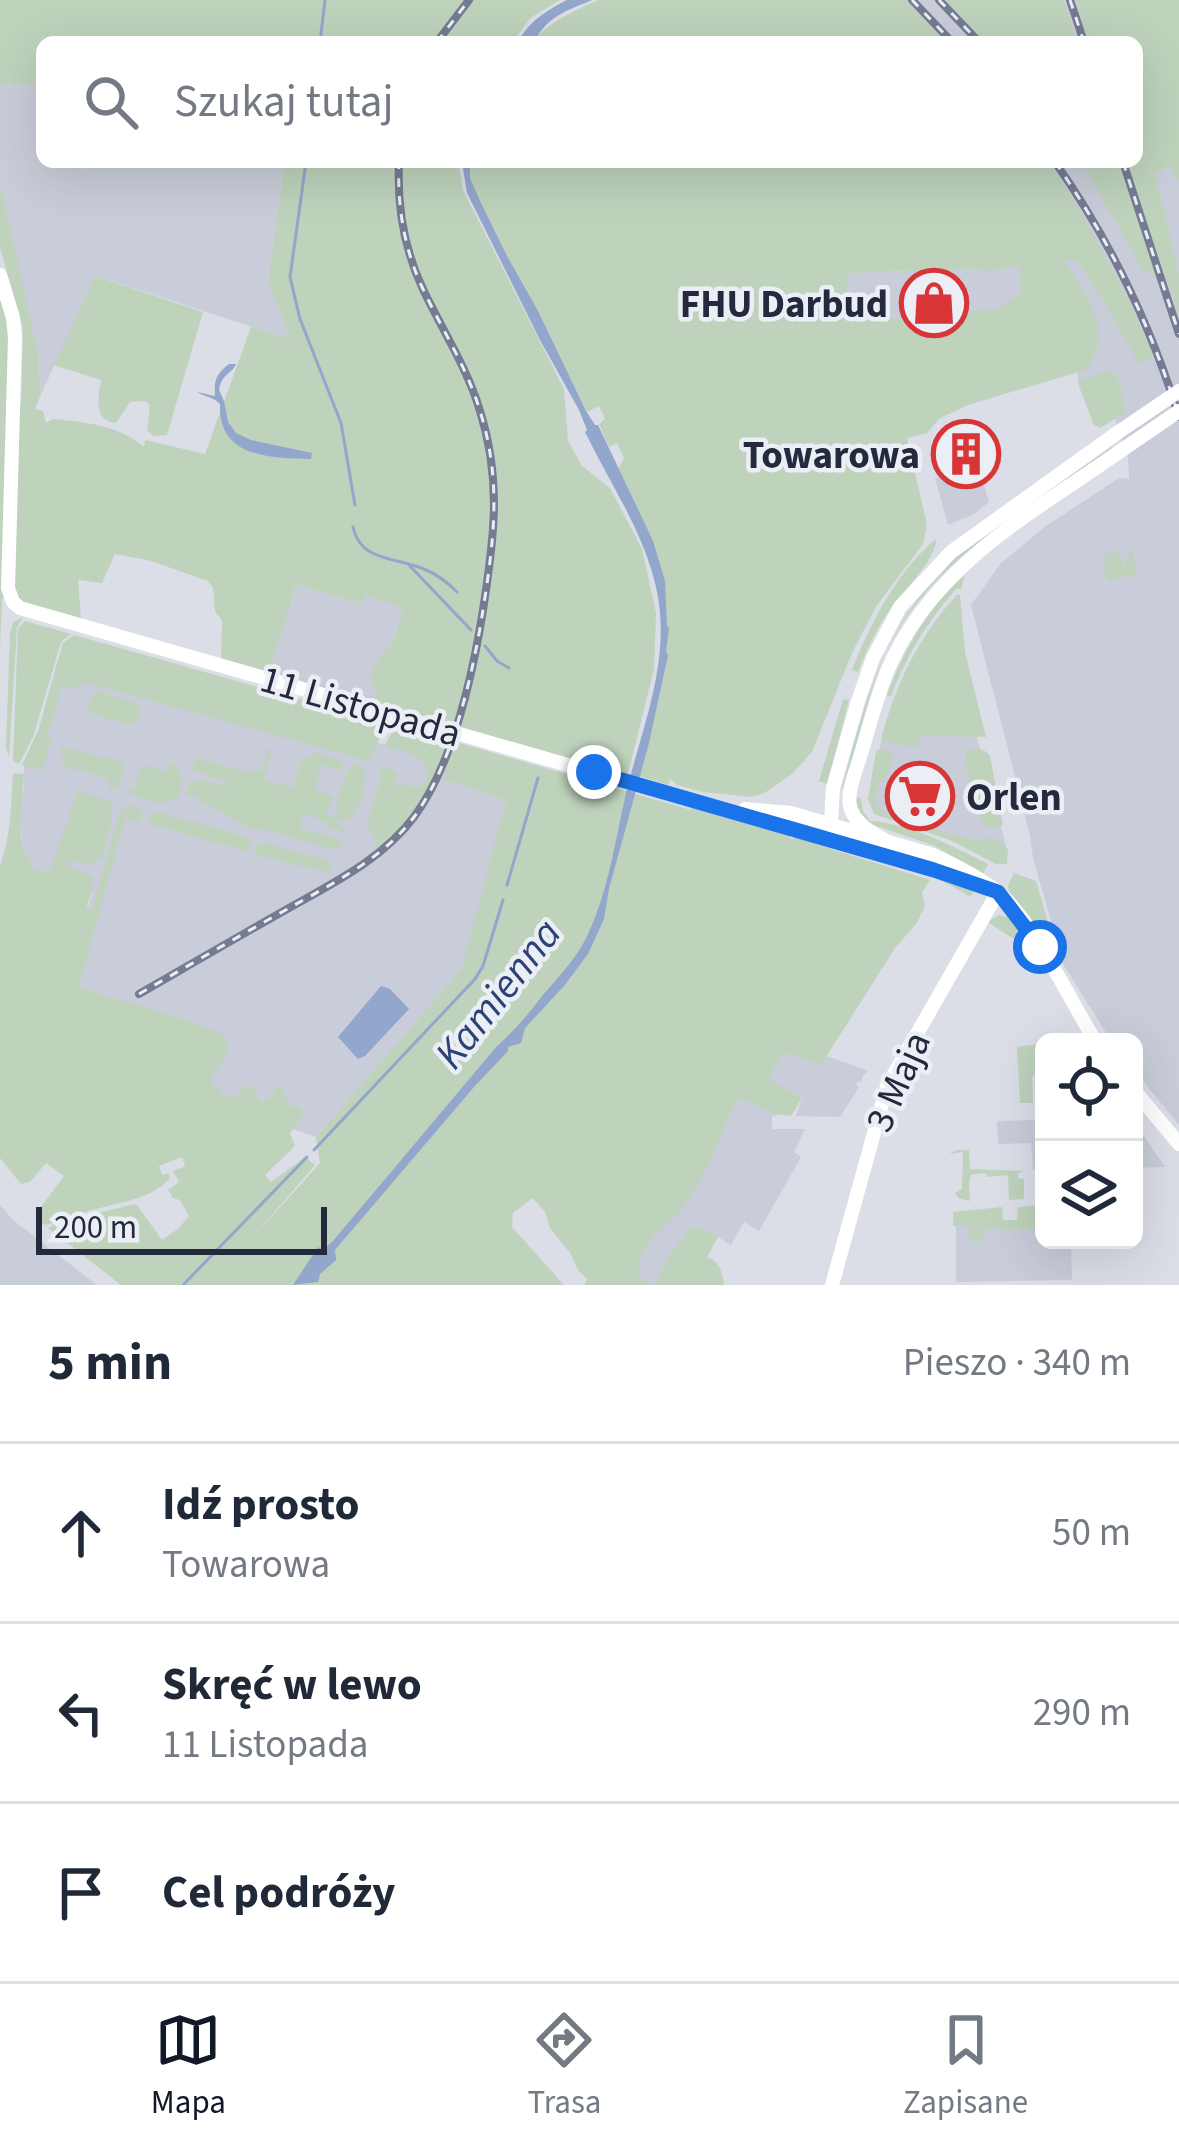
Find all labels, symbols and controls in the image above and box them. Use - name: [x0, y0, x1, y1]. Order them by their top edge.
- search box: [36, 36, 1143, 168]
- icon: search: [78, 69, 144, 135]
- text: Szukaj tutaj: [174, 70, 394, 134]
- shop icon: FHU Darbud: [899, 268, 969, 338]
- place label: FHU Darbud: [680, 277, 888, 333]
- building icon: Towarowa: [931, 419, 1001, 489]
- place label: Towarowa: [743, 428, 920, 484]
- street label: 11 Listopada: [253, 652, 467, 762]
- route end: [567, 745, 621, 799]
- supermarket icon: Orlen: [885, 761, 955, 831]
- place label: Orlen: [966, 770, 1062, 826]
- water label: Kamienna: [421, 906, 576, 1082]
- route start: [1013, 920, 1067, 974]
- street label: 3 Maja: [852, 1023, 946, 1141]
- map controls: [1035, 1033, 1143, 1249]
- button: locate: [1035, 1033, 1143, 1141]
- button: layers: [1035, 1141, 1143, 1249]
- scale bar: [36, 1201, 327, 1254]
- text: 200 m: [54, 1204, 137, 1251]
- text: 5 min: [48, 1327, 172, 1399]
- text: Pieszo · 340 m: [903, 1335, 1131, 1391]
- text: Idź prosto: [162, 1473, 359, 1537]
- icon: ahead: [48, 1500, 114, 1566]
- text: 50 m: [1052, 1505, 1131, 1561]
- text: Towarowa: [162, 1537, 330, 1593]
- text: Skręć w lewo: [162, 1653, 422, 1717]
- icon: left: [48, 1680, 114, 1746]
- text: 290 m: [1033, 1685, 1131, 1741]
- text: 11 Listopada: [162, 1717, 369, 1773]
- icon: arrive: [48, 1860, 114, 1926]
- text: Cel podróży: [162, 1861, 396, 1925]
- tab: Mapa: [151, 2007, 226, 2126]
- tab: Trasa: [527, 2007, 601, 2126]
- tab: Zapisane: [903, 2007, 1028, 2126]

